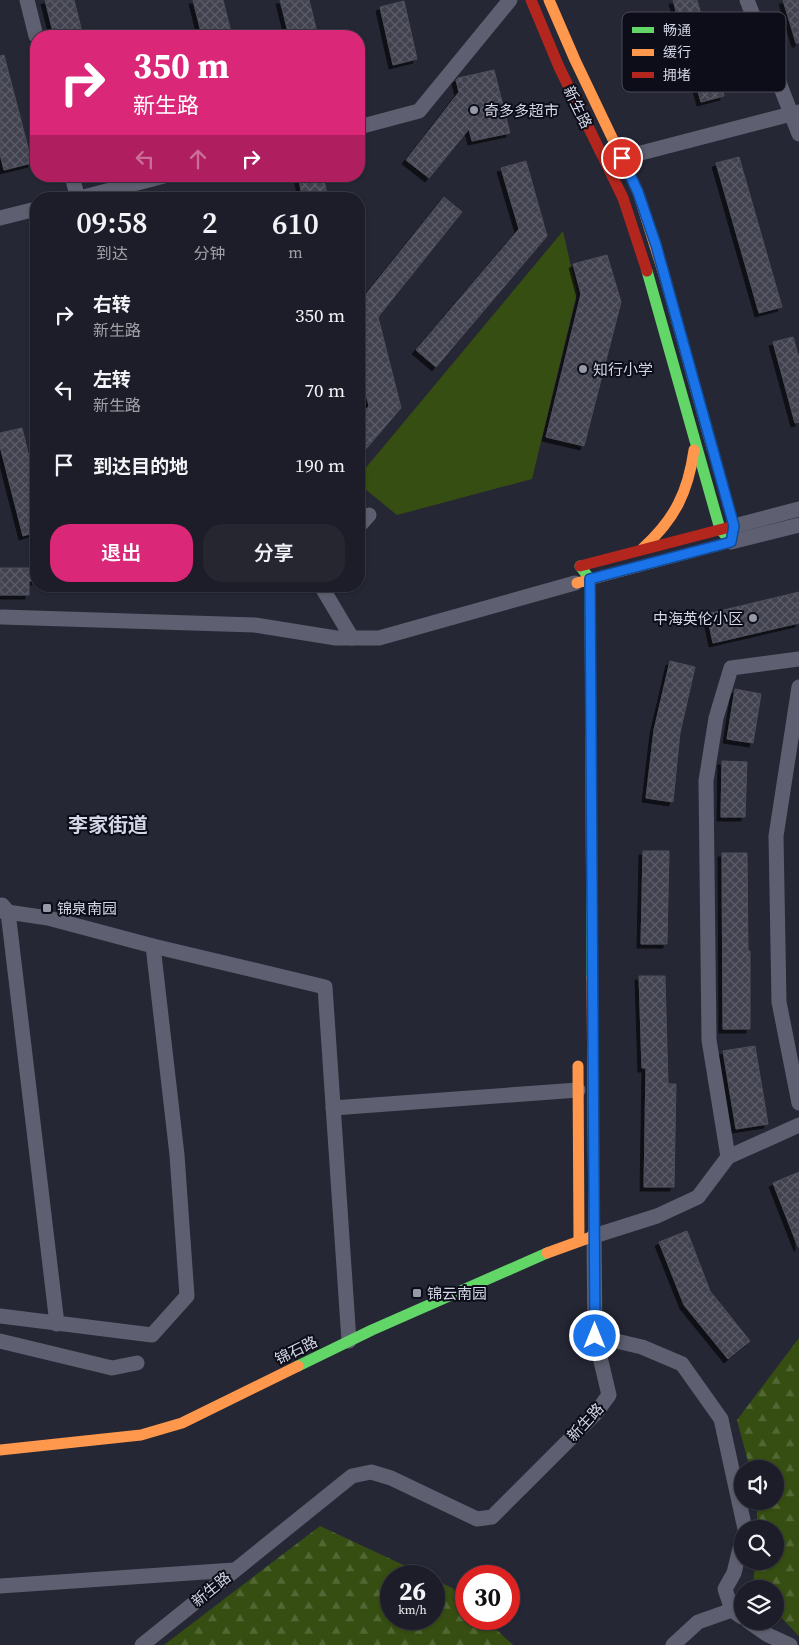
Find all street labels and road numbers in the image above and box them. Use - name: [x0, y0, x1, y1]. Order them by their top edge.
- street label: 新生路: [559, 82, 597, 132]
- street label: 锦石路: [271, 1331, 321, 1369]
- street label: 新生路: [562, 1398, 608, 1446]
- street label: 新生路: [187, 1567, 235, 1611]

